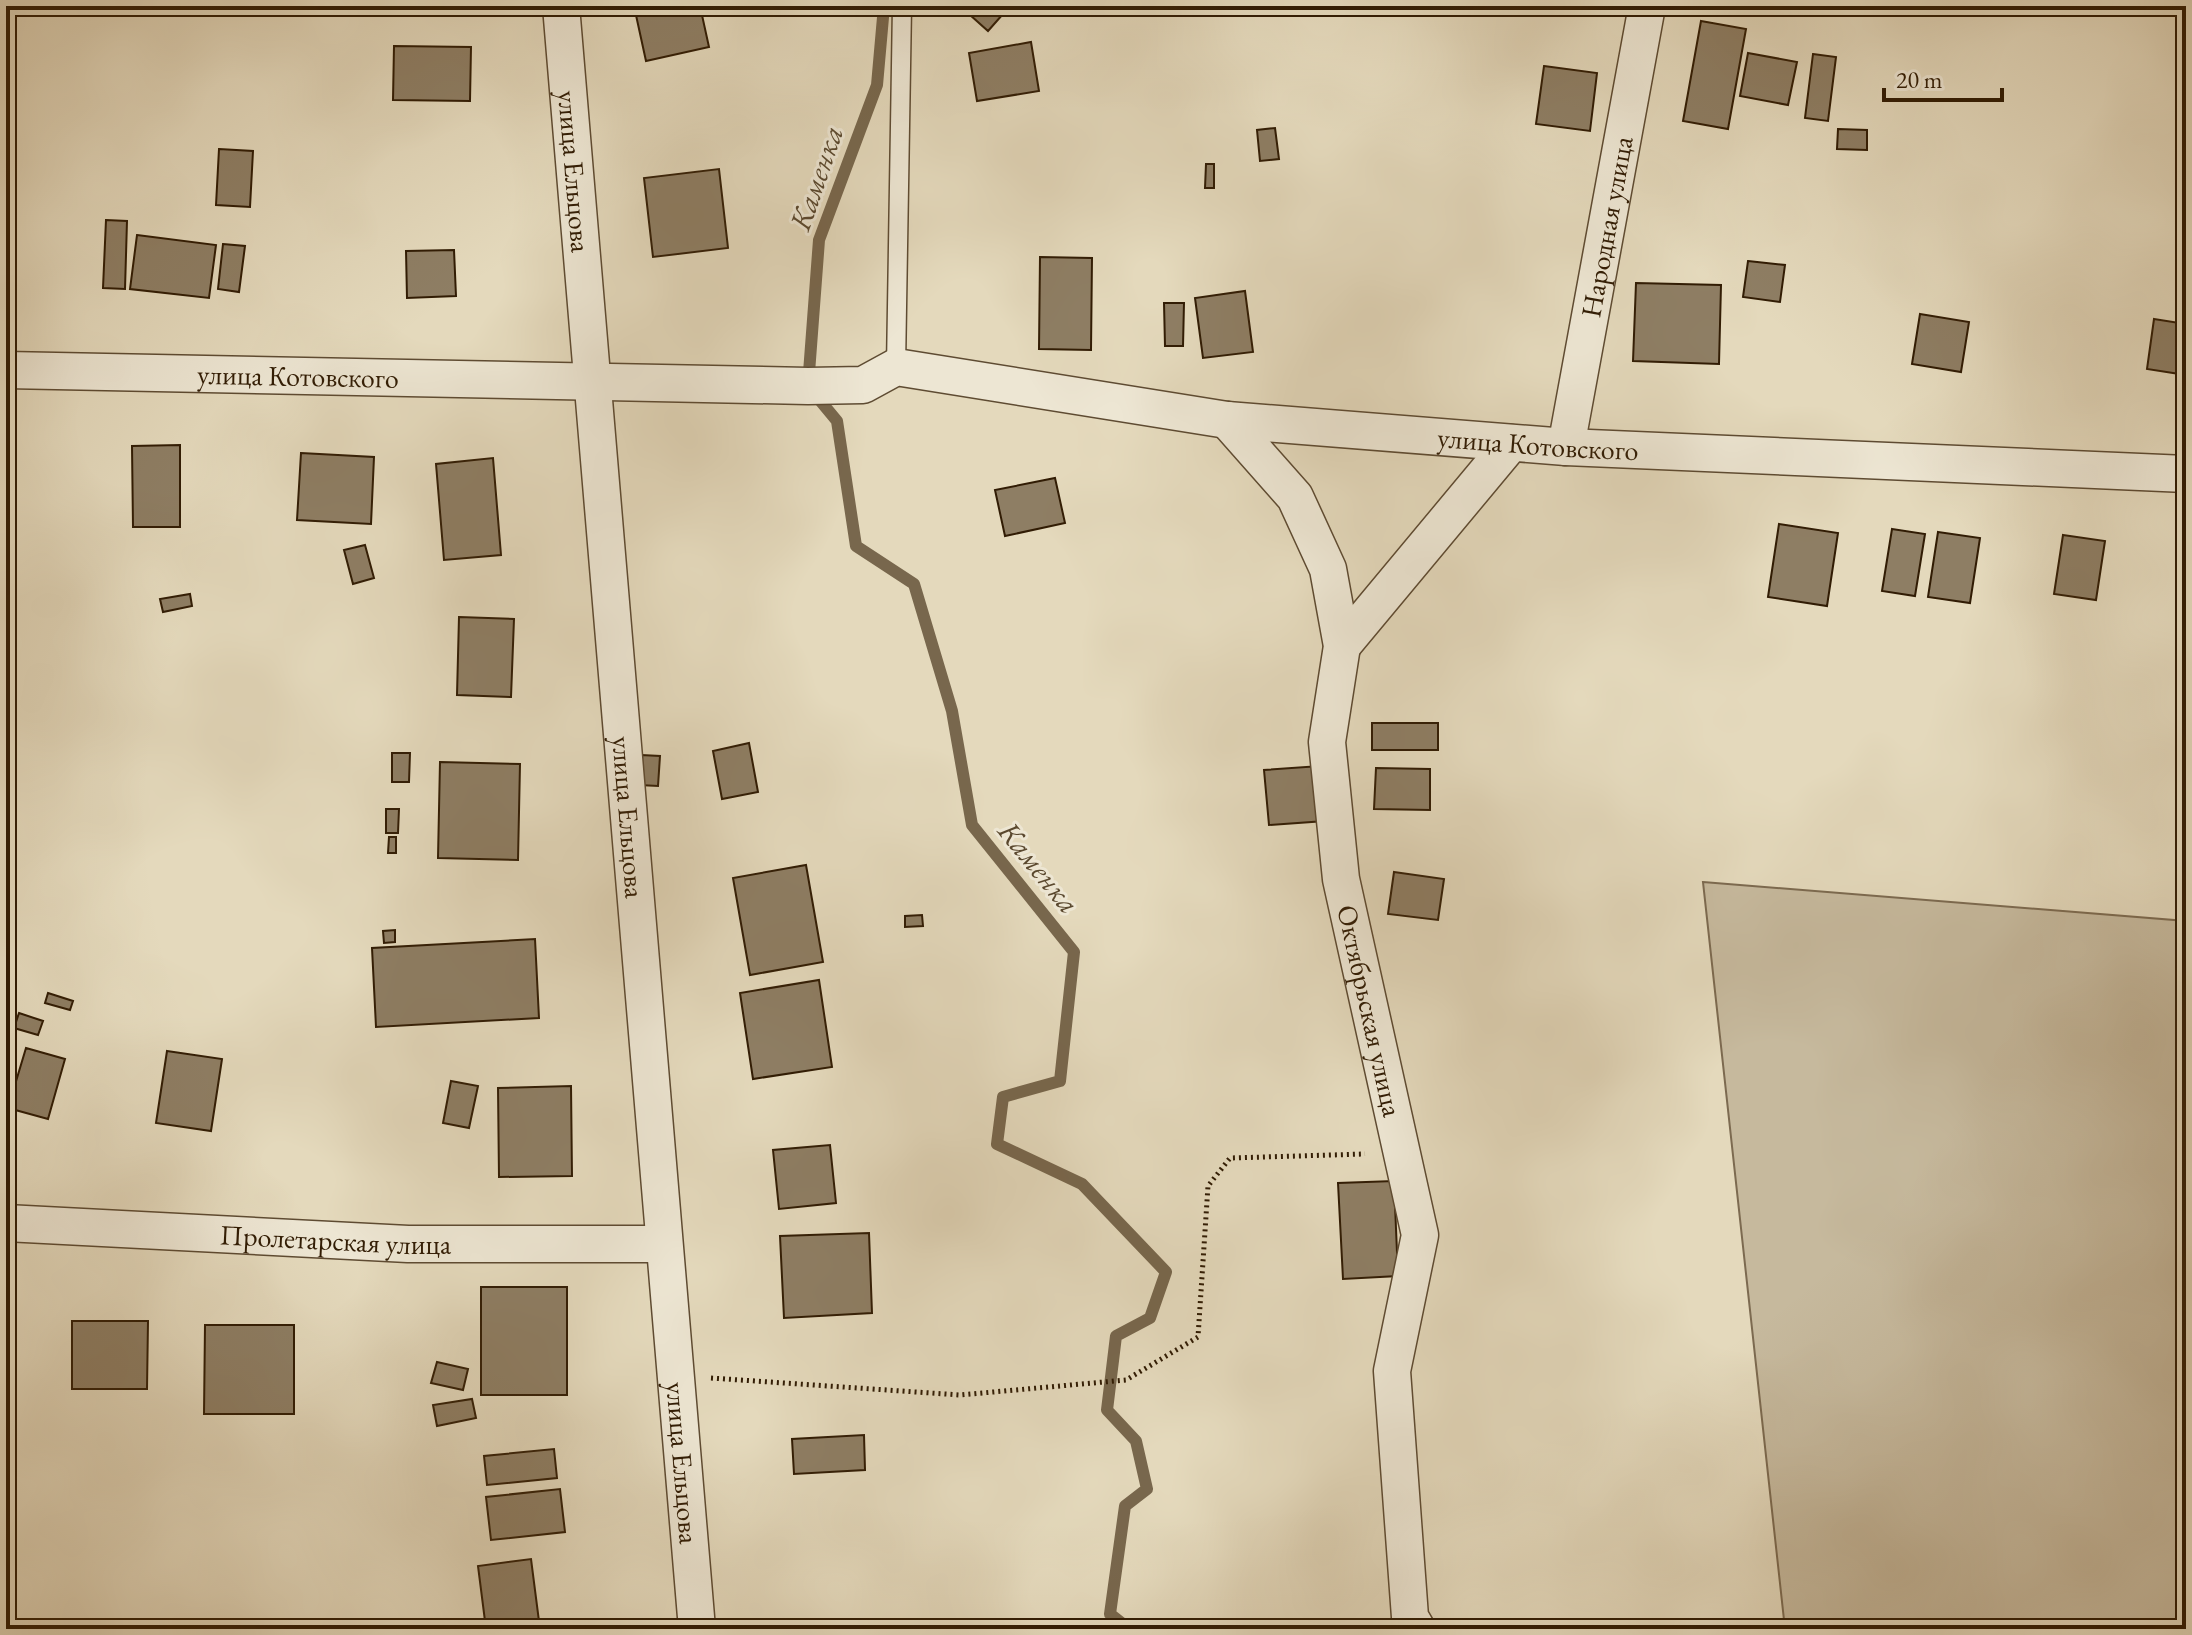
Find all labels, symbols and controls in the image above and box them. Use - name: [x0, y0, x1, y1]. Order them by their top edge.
- scale bar: [1884, 52, 2002, 102]
- text: 20 m: [1896, 64, 1943, 95]
- street label: улица Ельцова: [550, 89, 600, 255]
- water label: Каменка: [780, 120, 852, 236]
- street label: Народная улица: [1572, 132, 1641, 320]
- street label: улица Котовского: [197, 356, 399, 396]
- street label: улица Котовского: [1436, 419, 1639, 468]
- street label: улица Ельцова: [604, 735, 654, 900]
- water label: Каменка: [989, 812, 1088, 921]
- street label: Октябрьская улица: [1329, 901, 1411, 1121]
- street label: Пролетарская улица: [219, 1216, 452, 1262]
- street label: улица Ельцова: [658, 1380, 708, 1546]

